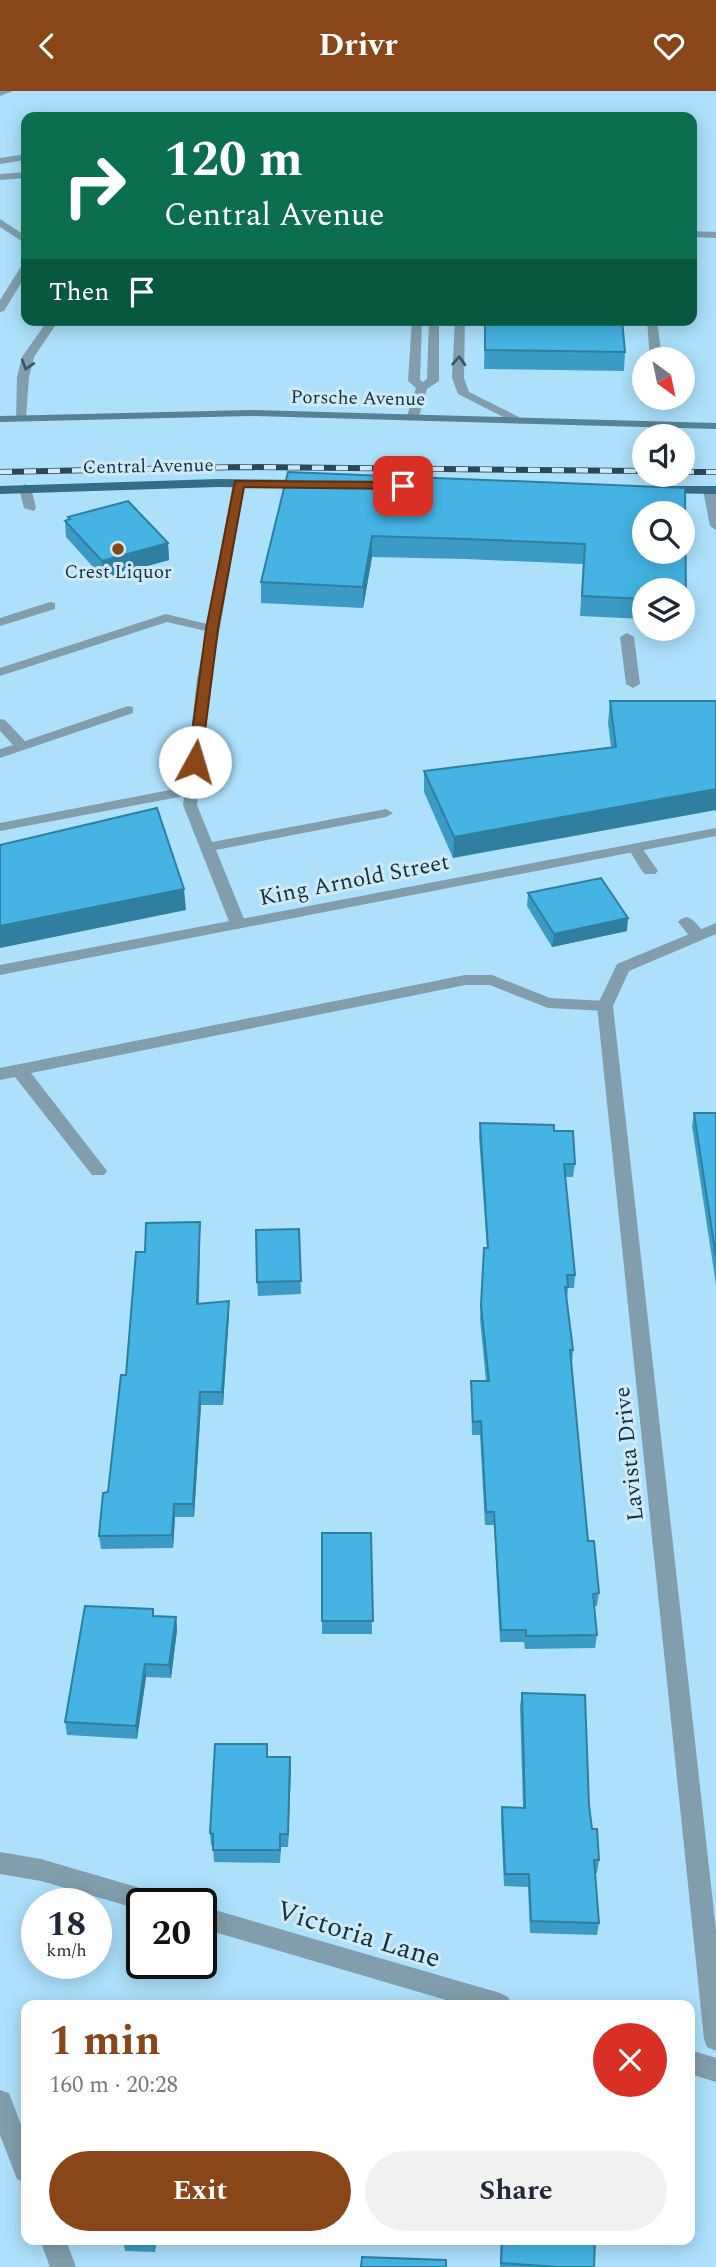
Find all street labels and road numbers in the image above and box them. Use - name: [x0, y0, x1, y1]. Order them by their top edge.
- street label: Porsche Avenue: [290, 383, 426, 414]
- street label: Central Avenue: [82, 451, 214, 482]
- street label: King Arnold Street: [256, 845, 452, 916]
- street label: Lavista Drive: [605, 1385, 654, 1523]
- street label: Victoria Lane: [271, 1889, 446, 1980]

